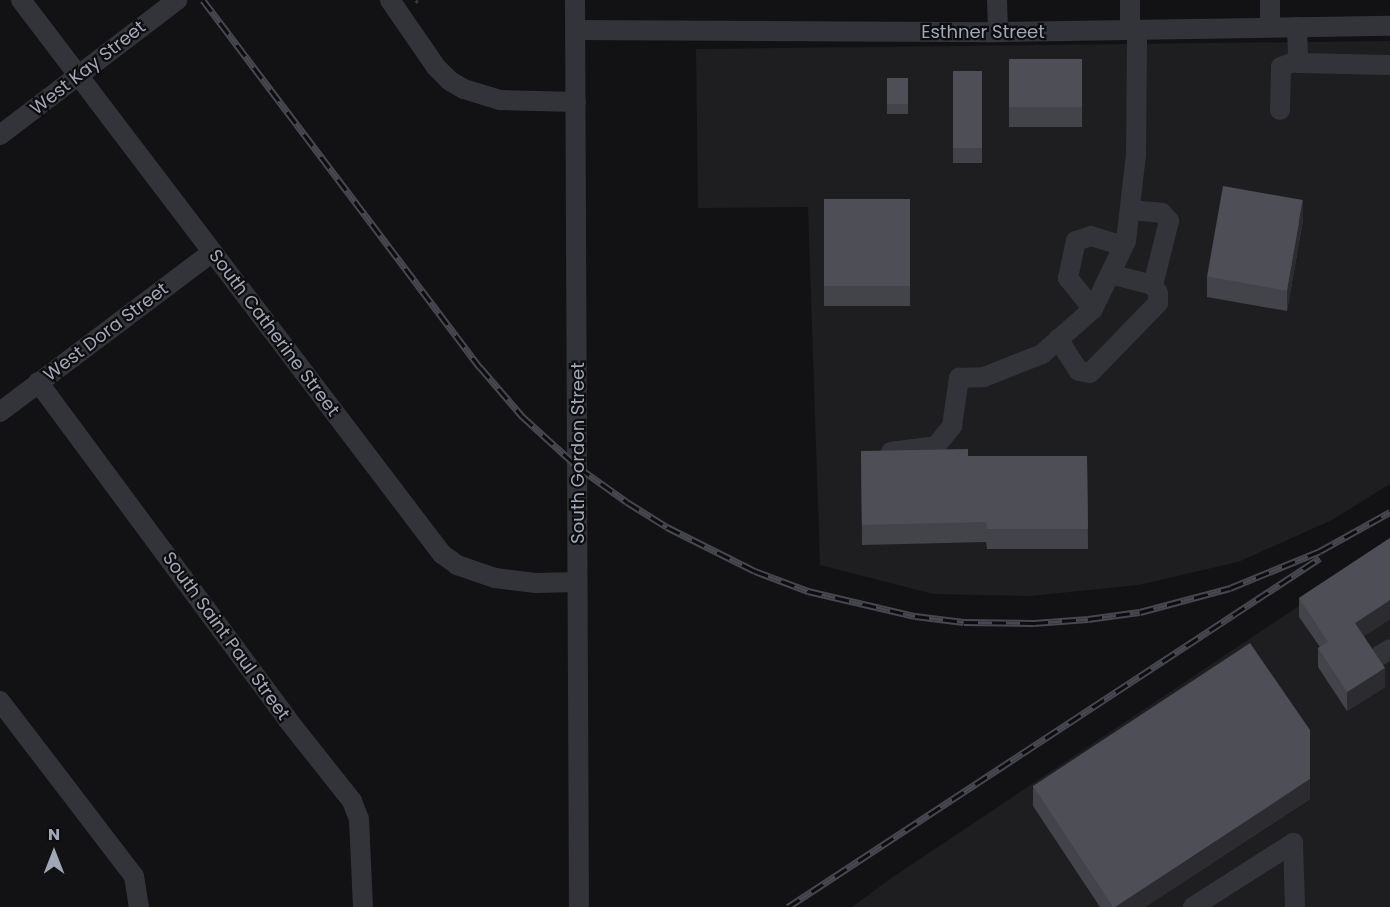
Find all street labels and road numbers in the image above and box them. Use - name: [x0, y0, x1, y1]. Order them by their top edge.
- street label: West Kay Street: [26, 16, 150, 120]
- street label: Esthner Street: [921, 21, 1045, 43]
- street label: South Catherine Street: [204, 245, 344, 421]
- street label: West Dora Street: [40, 278, 172, 386]
- street label: South Gordon Street: [567, 362, 589, 544]
- street label: South Saint Paul Street: [158, 548, 294, 724]

